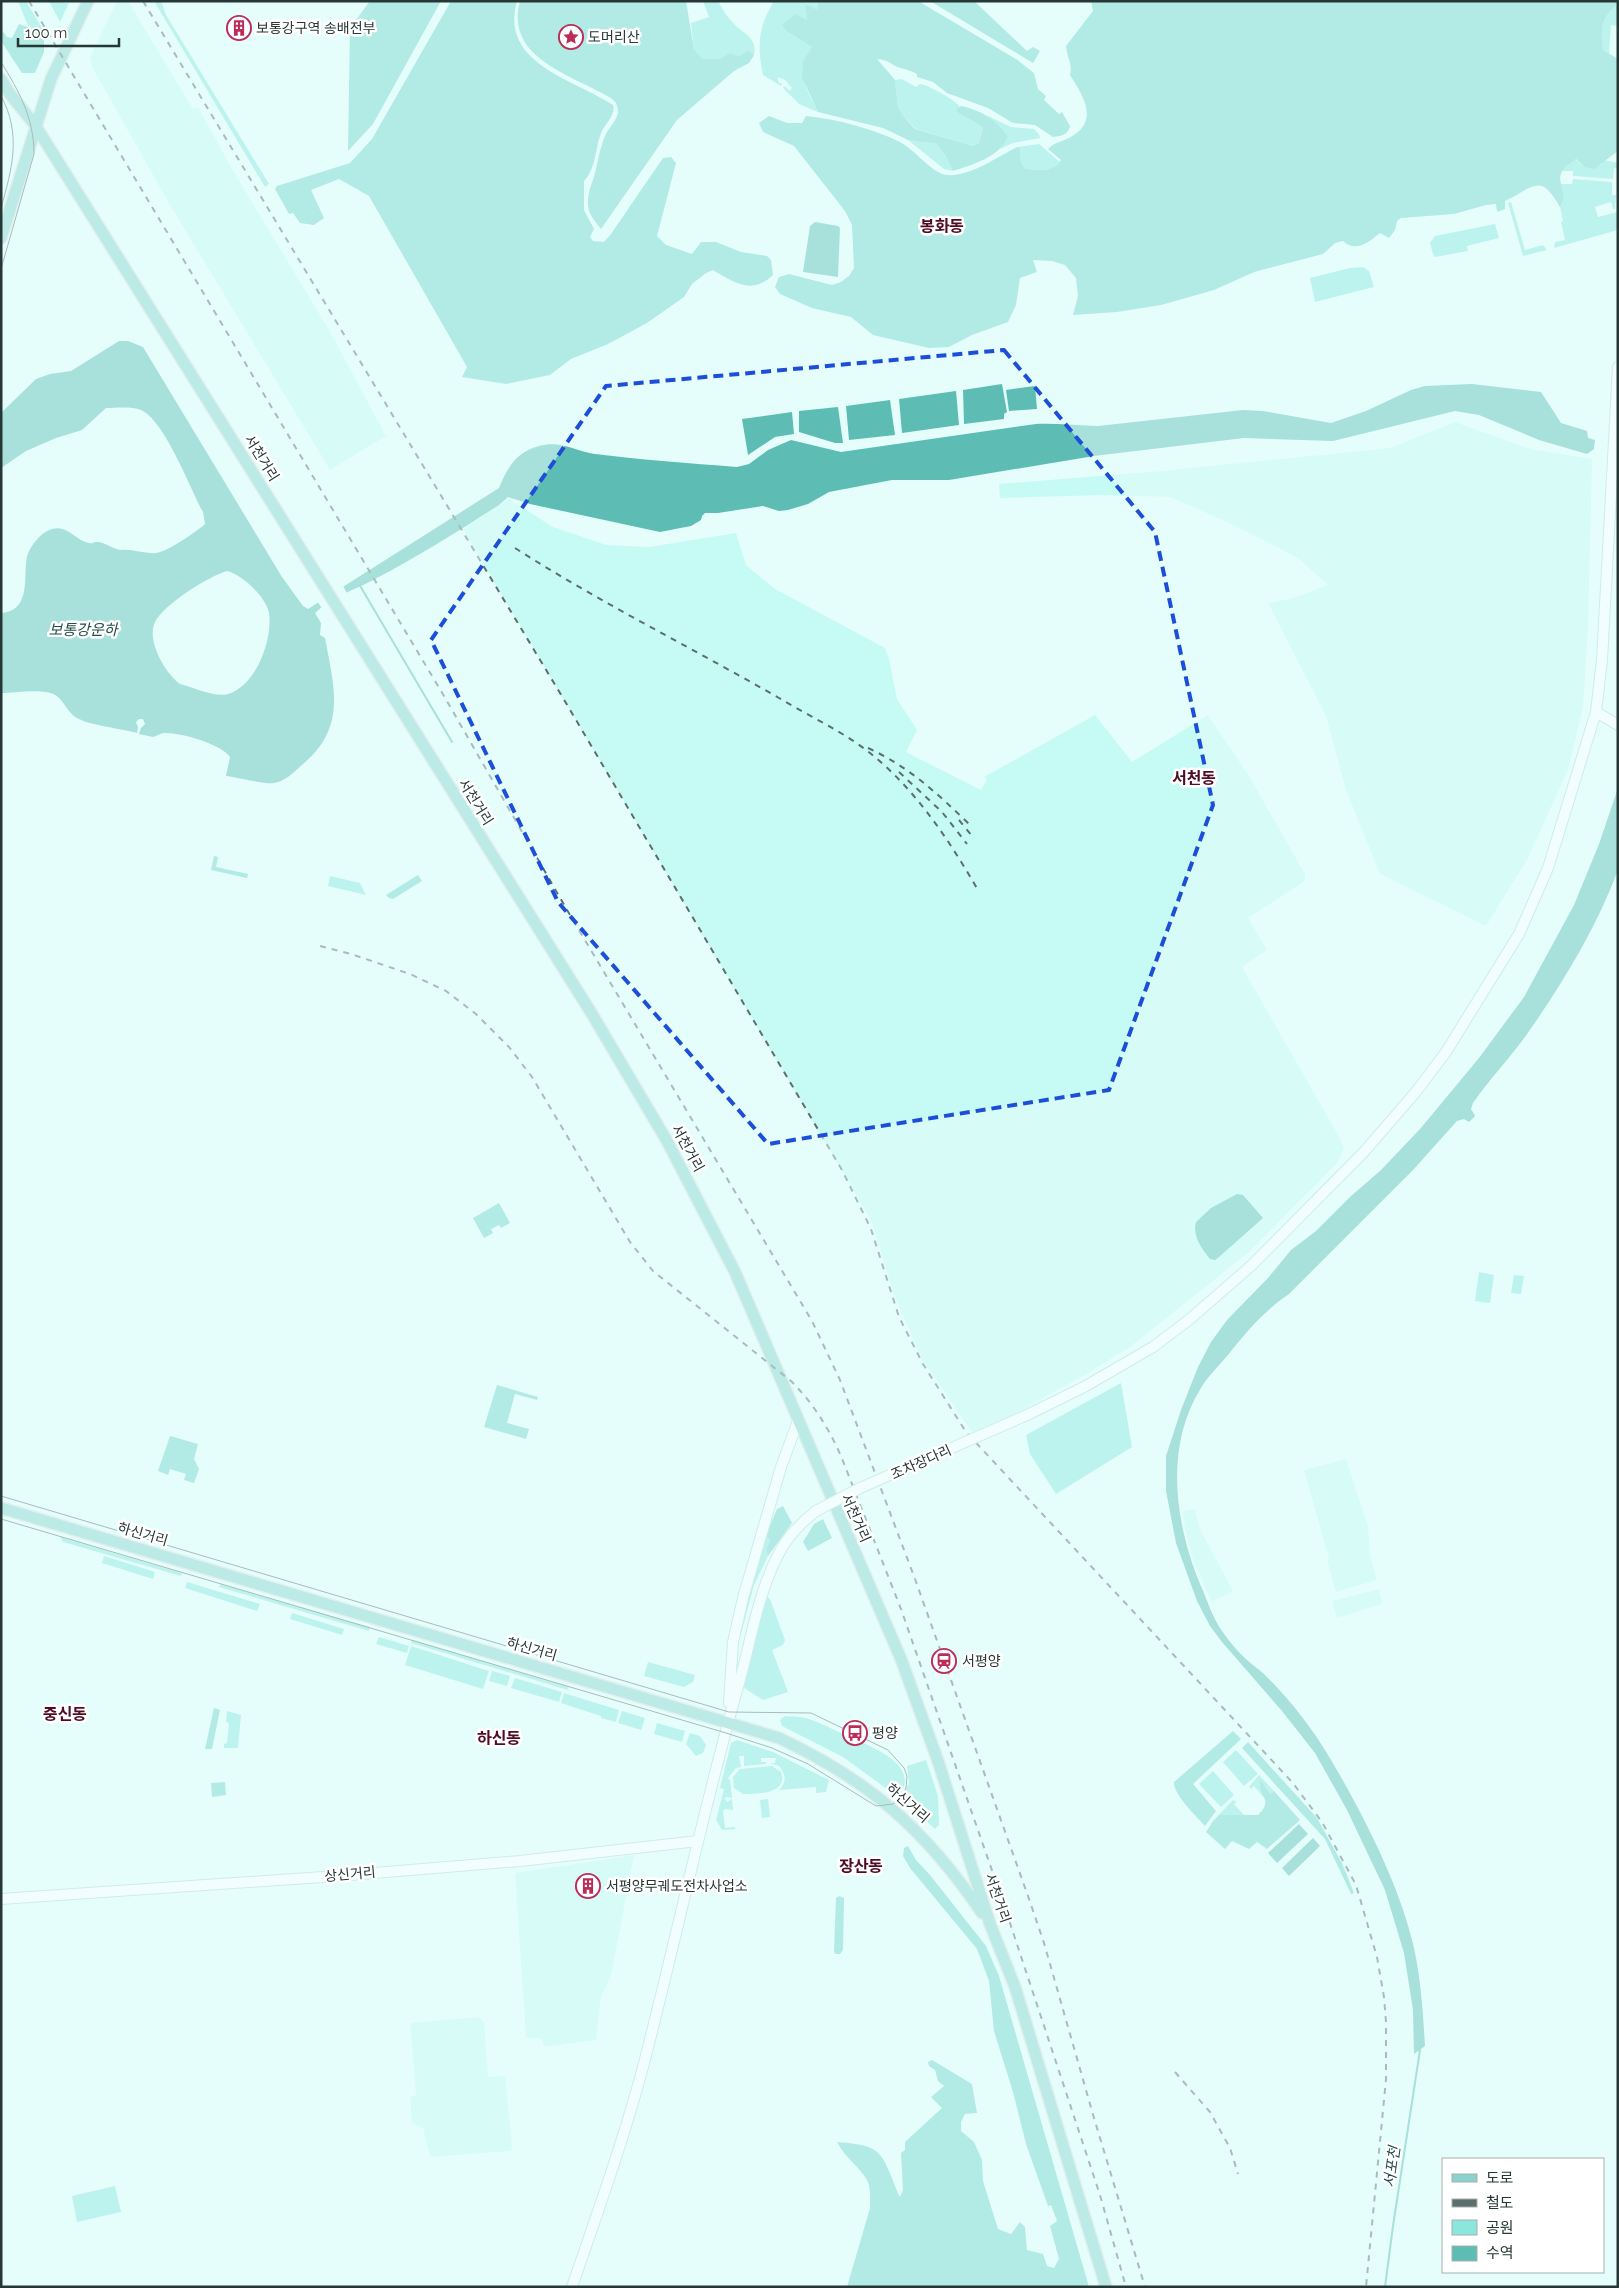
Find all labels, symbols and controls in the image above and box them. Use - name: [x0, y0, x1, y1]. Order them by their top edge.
- scale bar: [18, 15, 119, 47]
- building icon: 보통강구역 송배전부: [226, 15, 252, 41]
- place label: 보통강구역 송배전부: [256, 20, 376, 36]
- text: 100 m: [25, 24, 67, 42]
- place icon: 도머리산: [558, 24, 584, 50]
- place label: 도머리산: [588, 29, 640, 45]
- district label: 봉화동: [920, 217, 964, 236]
- street label: 서천거리: [242, 432, 282, 484]
- water label: 보통강운하: [48, 621, 120, 639]
- district label: 서천동: [1172, 769, 1216, 788]
- street label: 서천거리: [456, 776, 496, 828]
- street label: 서천거리: [669, 1122, 707, 1174]
- street label: 조차장다리: [888, 1442, 954, 1482]
- street label: 서천거리: [838, 1491, 874, 1545]
- street label: 하신거리: [116, 1519, 170, 1549]
- street label: 하신거리: [505, 1634, 559, 1664]
- station icon: 서평양: [931, 1648, 957, 1674]
- place label: 서평양: [962, 1653, 1001, 1669]
- district label: 중신동: [43, 1705, 87, 1724]
- bus stop icon: 평양: [842, 1720, 868, 1746]
- place label: 평양: [872, 1725, 898, 1741]
- district label: 하신동: [477, 1729, 521, 1748]
- street label: 하신거리: [883, 1780, 933, 1826]
- district label: 장산동: [839, 1857, 883, 1876]
- street label: 상신거리: [324, 1864, 376, 1884]
- street label: 서천거리: [982, 1871, 1014, 1925]
- building icon: 서평양무궤도전차사업소: [575, 1873, 601, 1899]
- place label: 서평양무궤도전차사업소: [606, 1878, 748, 1894]
- water label: 서포천: [1380, 2143, 1404, 2189]
- legend: [1442, 2158, 1604, 2273]
- text: 도로: [1486, 2169, 1514, 2187]
- text: 철도: [1486, 2194, 1514, 2212]
- text: 공원: [1486, 2219, 1514, 2237]
- text: 수역: [1486, 2244, 1514, 2262]

